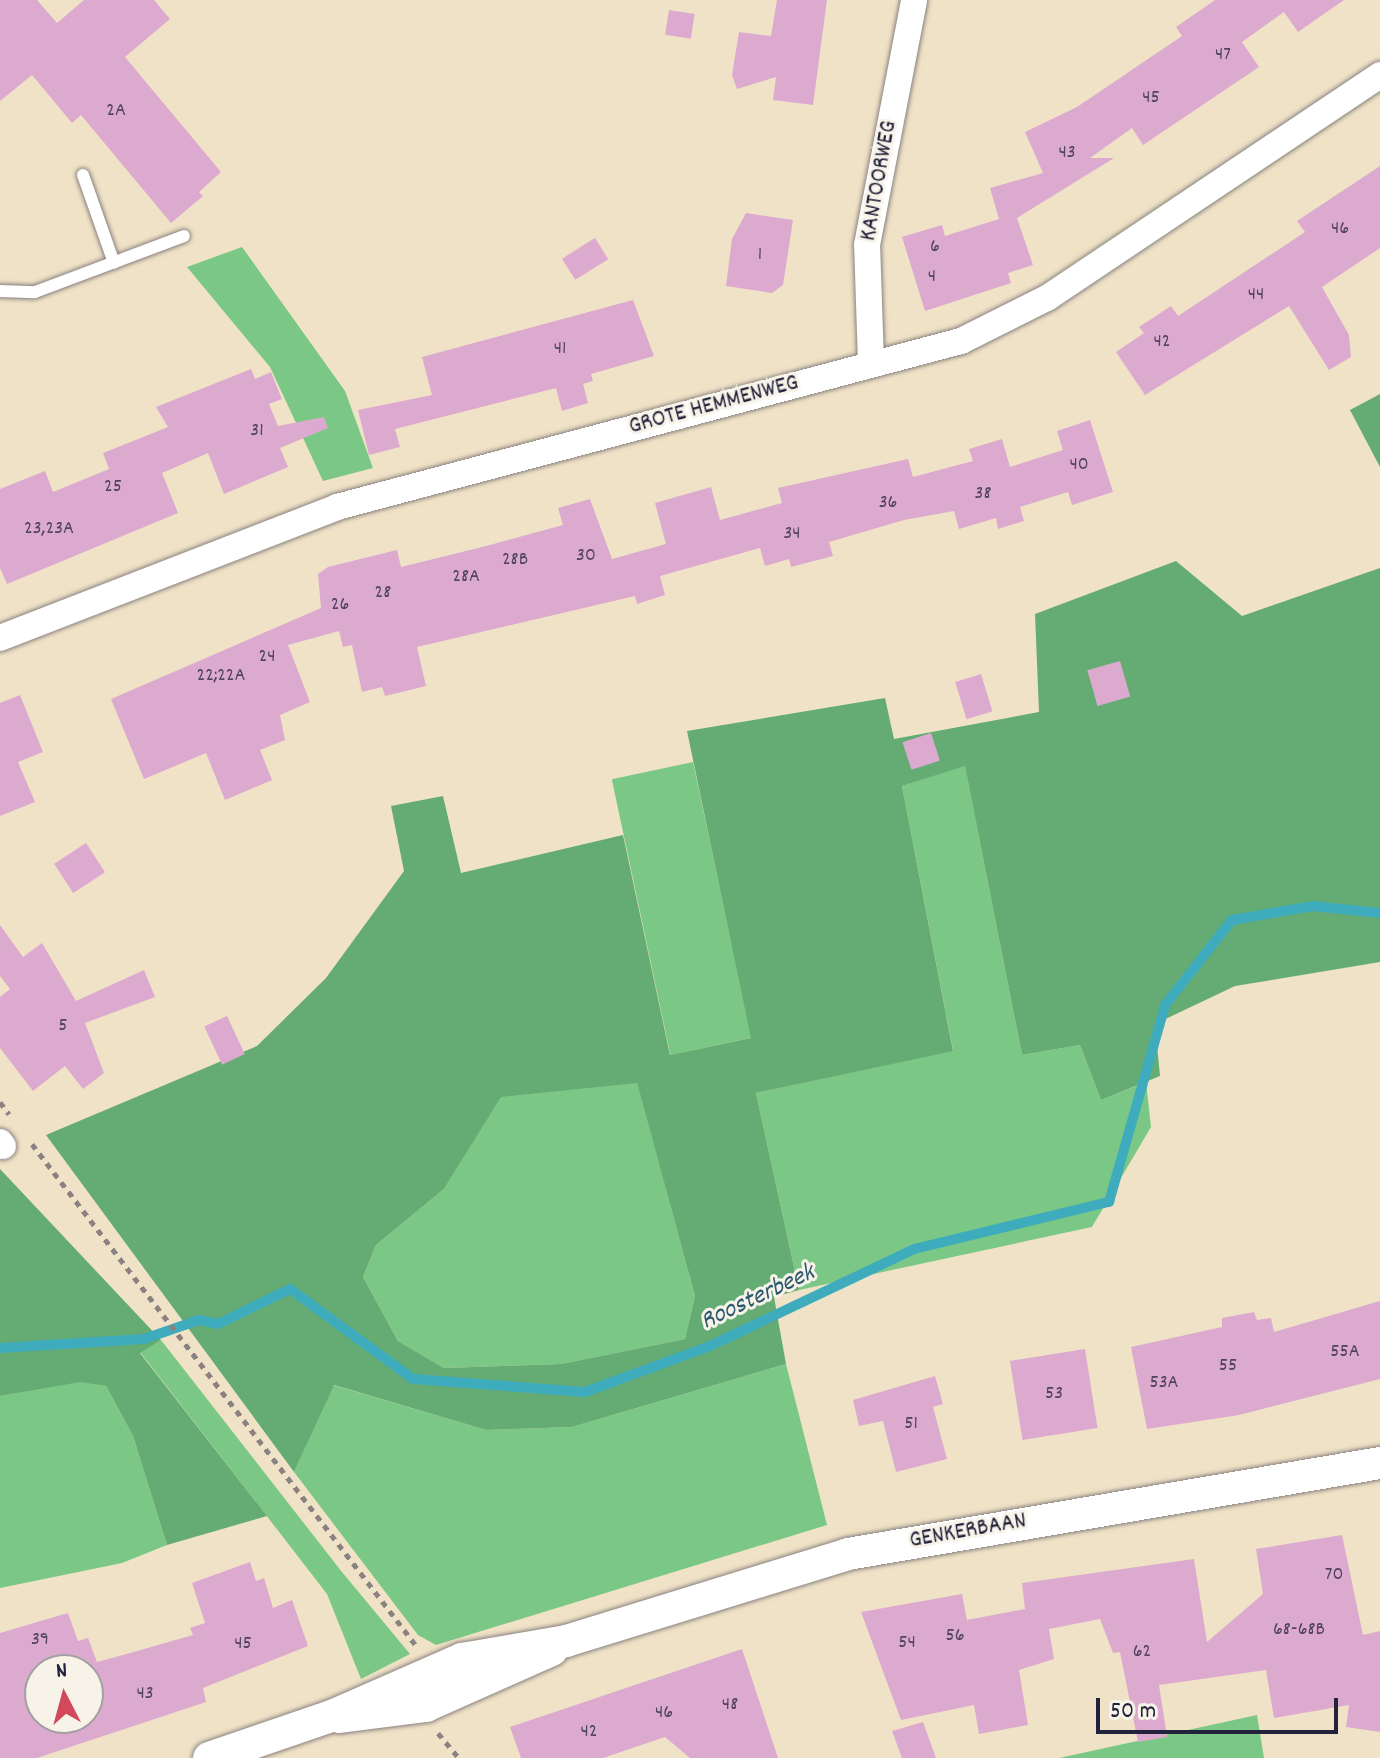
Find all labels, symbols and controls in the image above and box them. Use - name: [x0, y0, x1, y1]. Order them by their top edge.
- house number: 47: [1215, 43, 1231, 67]
- house number: 45: [1142, 86, 1160, 110]
- house number: 2A: [106, 99, 126, 123]
- street label: KANTOORWEG: [855, 119, 905, 243]
- house number: 43: [1058, 141, 1076, 165]
- house number: 46: [1331, 217, 1349, 241]
- house number: 6: [930, 235, 940, 259]
- house number: 1: [758, 243, 762, 267]
- house number: 4: [928, 265, 936, 289]
- house number: 44: [1248, 283, 1264, 307]
- house number: 42: [1153, 330, 1171, 354]
- house number: 41: [554, 337, 566, 361]
- street label: GROTE HEMMENWEG: [626, 370, 802, 442]
- house number: 31: [250, 419, 264, 443]
- house number: 40: [1069, 453, 1089, 477]
- house number: 25: [104, 475, 122, 499]
- house number: 38: [975, 482, 991, 506]
- house number: 36: [879, 491, 897, 515]
- house number: 23,23A: [24, 517, 74, 541]
- house number: 34: [783, 522, 801, 546]
- house number: 30: [576, 544, 596, 568]
- house number: 28B: [502, 548, 528, 572]
- house number: 28A: [452, 565, 480, 589]
- house number: 28: [375, 581, 391, 605]
- house number: 26: [331, 593, 349, 617]
- house number: 24: [258, 645, 276, 669]
- house number: 22;22A: [196, 664, 246, 688]
- house number: 5: [58, 1014, 68, 1038]
- water label: Roosterbeek: [696, 1258, 820, 1338]
- house number: 55A: [1330, 1340, 1360, 1364]
- house number: 55: [1219, 1354, 1237, 1378]
- house number: 53A: [1149, 1371, 1179, 1395]
- house number: 53: [1045, 1382, 1063, 1406]
- house number: 51: [904, 1412, 918, 1436]
- street label: GENKERBAAN: [907, 1508, 1029, 1556]
- house number: 70: [1325, 1563, 1343, 1587]
- house number: 68-68B: [1273, 1618, 1325, 1642]
- house number: 56: [945, 1624, 965, 1648]
- house number: 39: [31, 1628, 49, 1652]
- house number: 54: [898, 1631, 916, 1655]
- house number: 45: [234, 1632, 252, 1656]
- house number: 62: [1133, 1640, 1151, 1664]
- north arrow: [24, 1654, 104, 1734]
- text: N: [55, 1656, 69, 1688]
- house number: 43: [136, 1682, 154, 1706]
- scale bar: [1100, 1682, 1342, 1732]
- house number: 48: [722, 1693, 738, 1717]
- text: 50 m: [1110, 1695, 1156, 1729]
- house number: 46: [655, 1701, 673, 1725]
- house number: 42: [580, 1720, 598, 1744]

